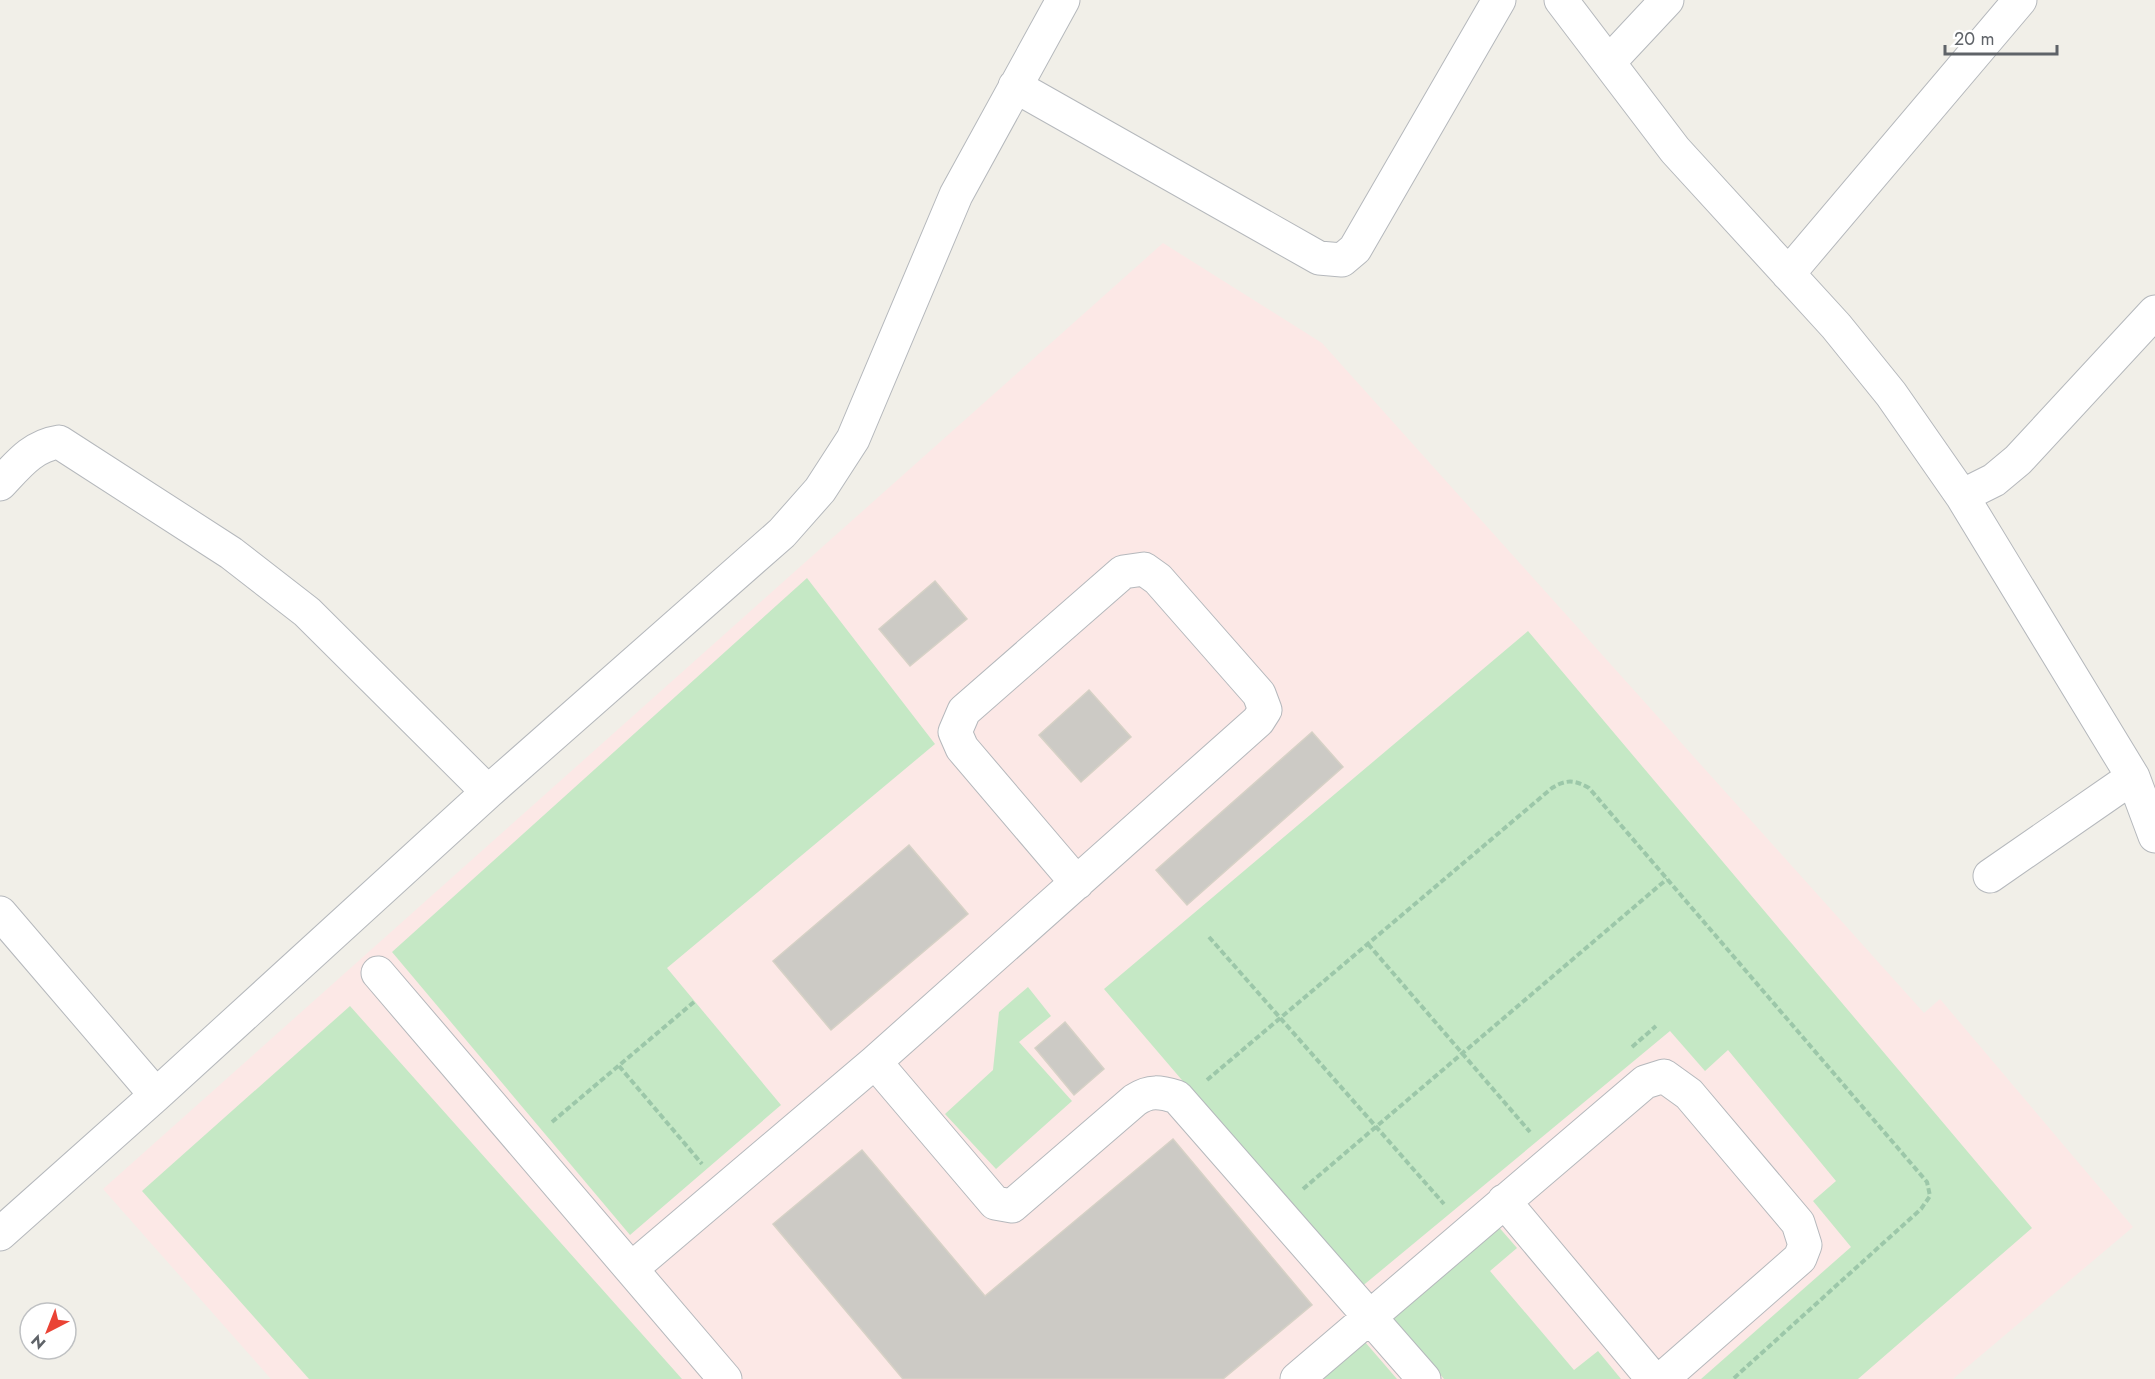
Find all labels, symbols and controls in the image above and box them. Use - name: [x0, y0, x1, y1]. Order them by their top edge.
- scale bar: [1945, 18, 2058, 56]
- text: 20 m: [1954, 26, 1994, 52]
- north arrow: [18, 1301, 78, 1361]
- text: N: [26, 1329, 51, 1355]

